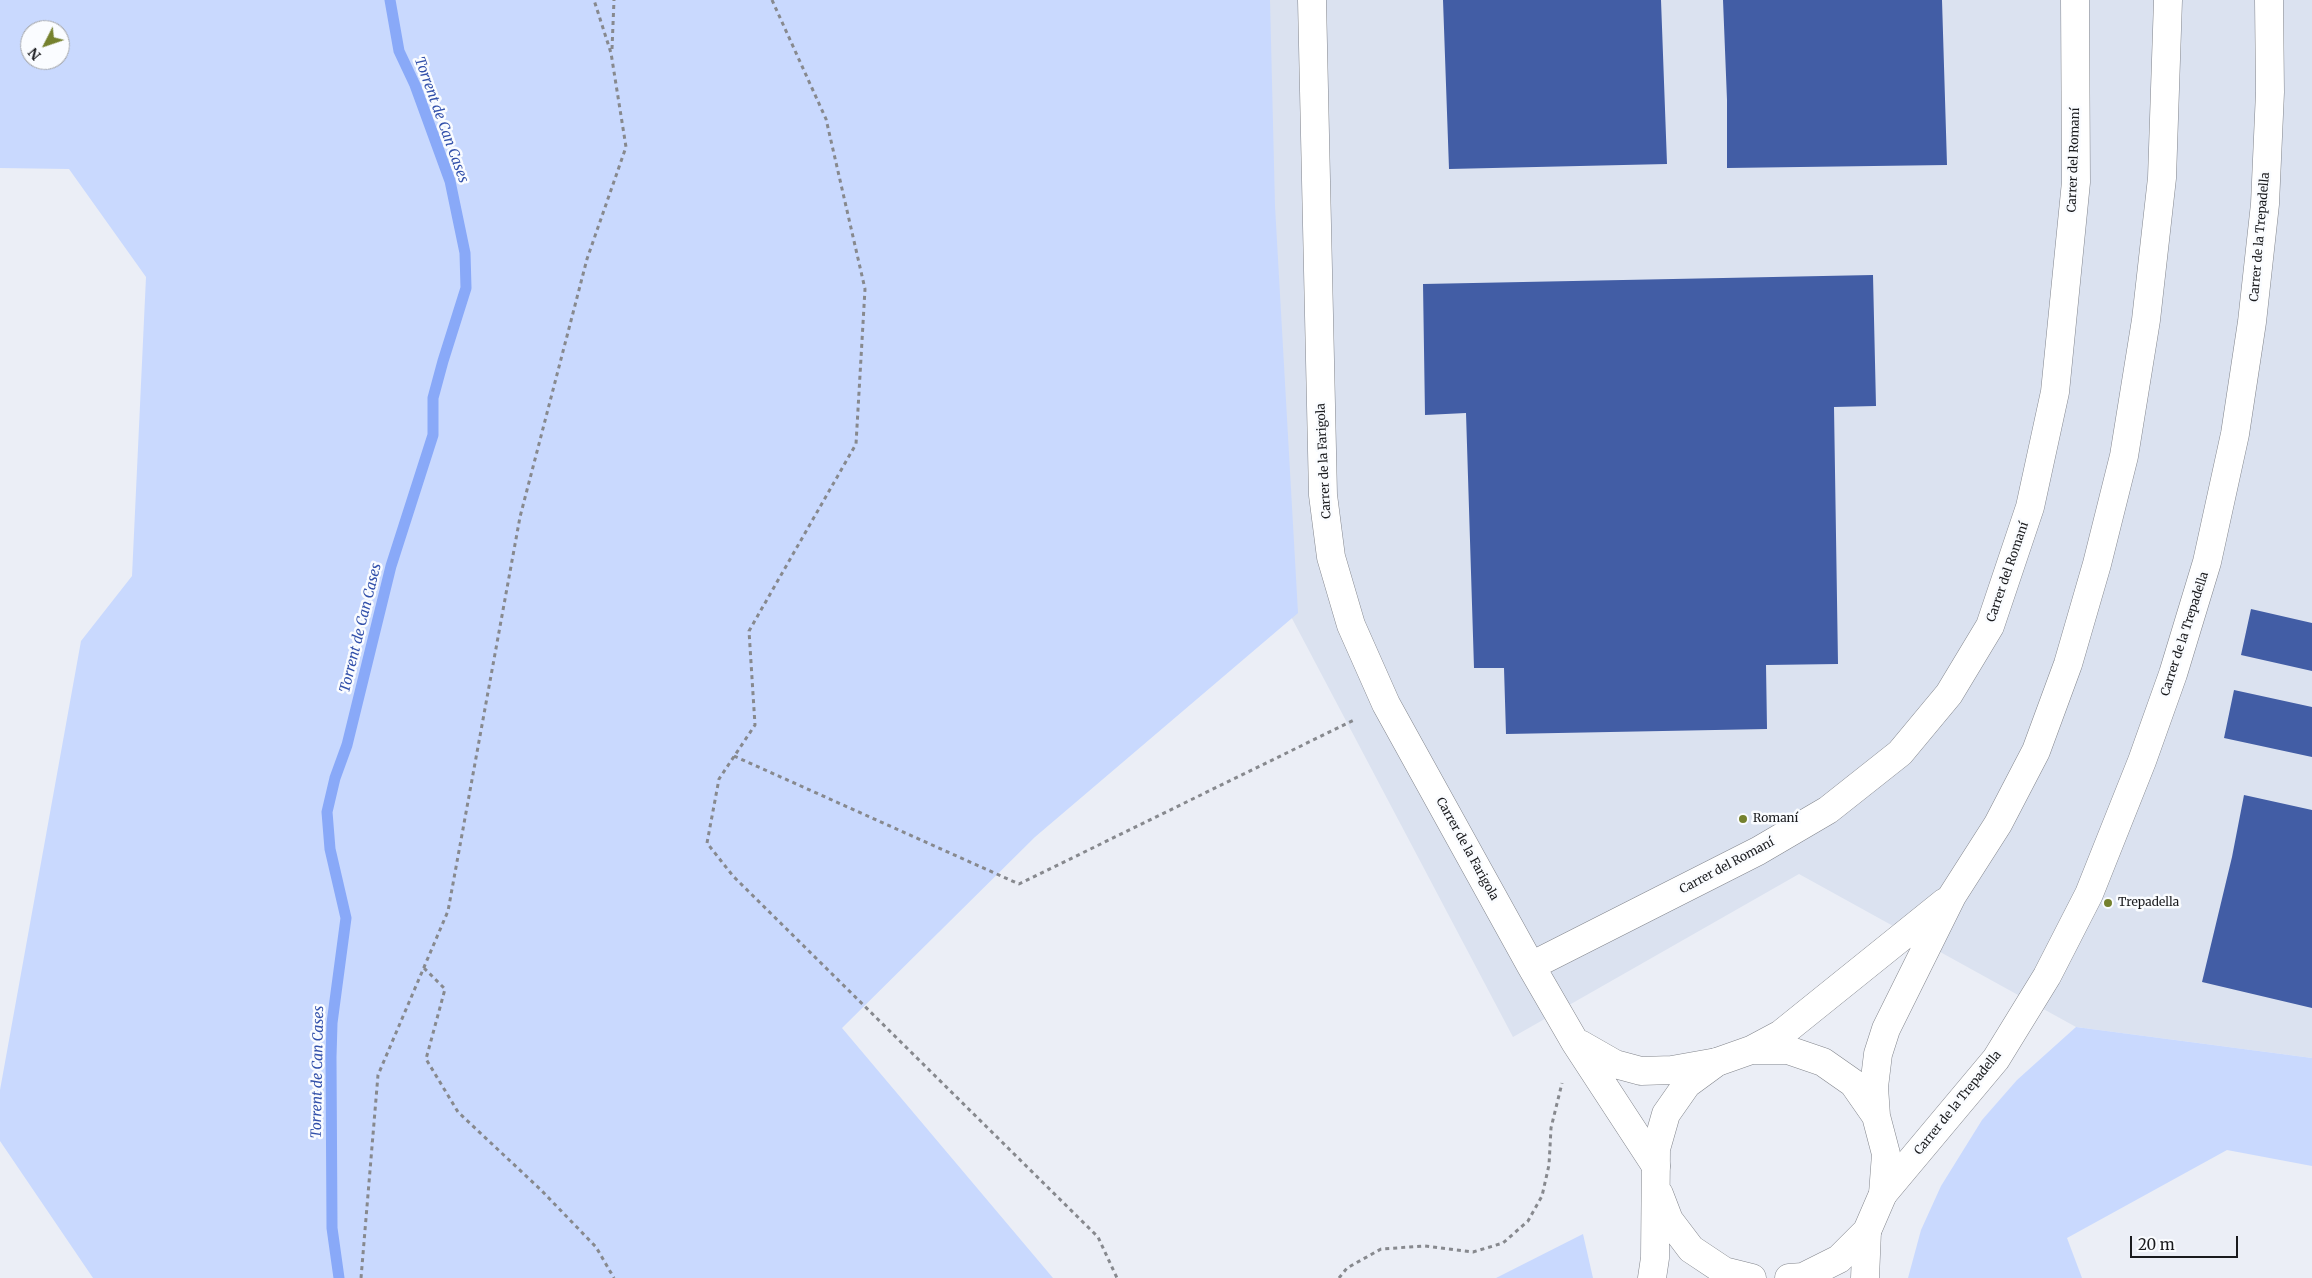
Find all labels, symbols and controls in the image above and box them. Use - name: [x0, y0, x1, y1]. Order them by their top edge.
- north arrow: [20, 20, 70, 70]
- text: N: [24, 44, 45, 64]
- water label: Torrent de Can Cases: [410, 55, 472, 185]
- street label: Carrer del Romaní: [2065, 107, 2083, 213]
- street label: Carrer de la Trepadella: [2247, 172, 2273, 302]
- street label: Carrer de la Farigola: [1314, 403, 1334, 519]
- street label: Carrer del Romaní: [1984, 520, 2032, 624]
- water label: Torrent de Can Cases: [337, 562, 385, 694]
- street label: Carrer de la Trepadella: [2158, 570, 2212, 698]
- street label: Carrer de la Farigola: [1433, 795, 1501, 903]
- place label: Romaní: [1753, 812, 1798, 826]
- marker: Romaní: [1737, 813, 1749, 825]
- street label: Carrer del Romaní: [1677, 835, 1777, 897]
- place label: Trepadella: [2118, 896, 2179, 910]
- marker: Trepadella: [2102, 897, 2114, 909]
- water label: Torrent de Can Cases: [308, 1005, 328, 1139]
- street label: Carrer de la Trepadella: [1912, 1048, 2004, 1158]
- scale bar: [2132, 1226, 2240, 1258]
- text: 20 m: [2138, 1235, 2175, 1254]

